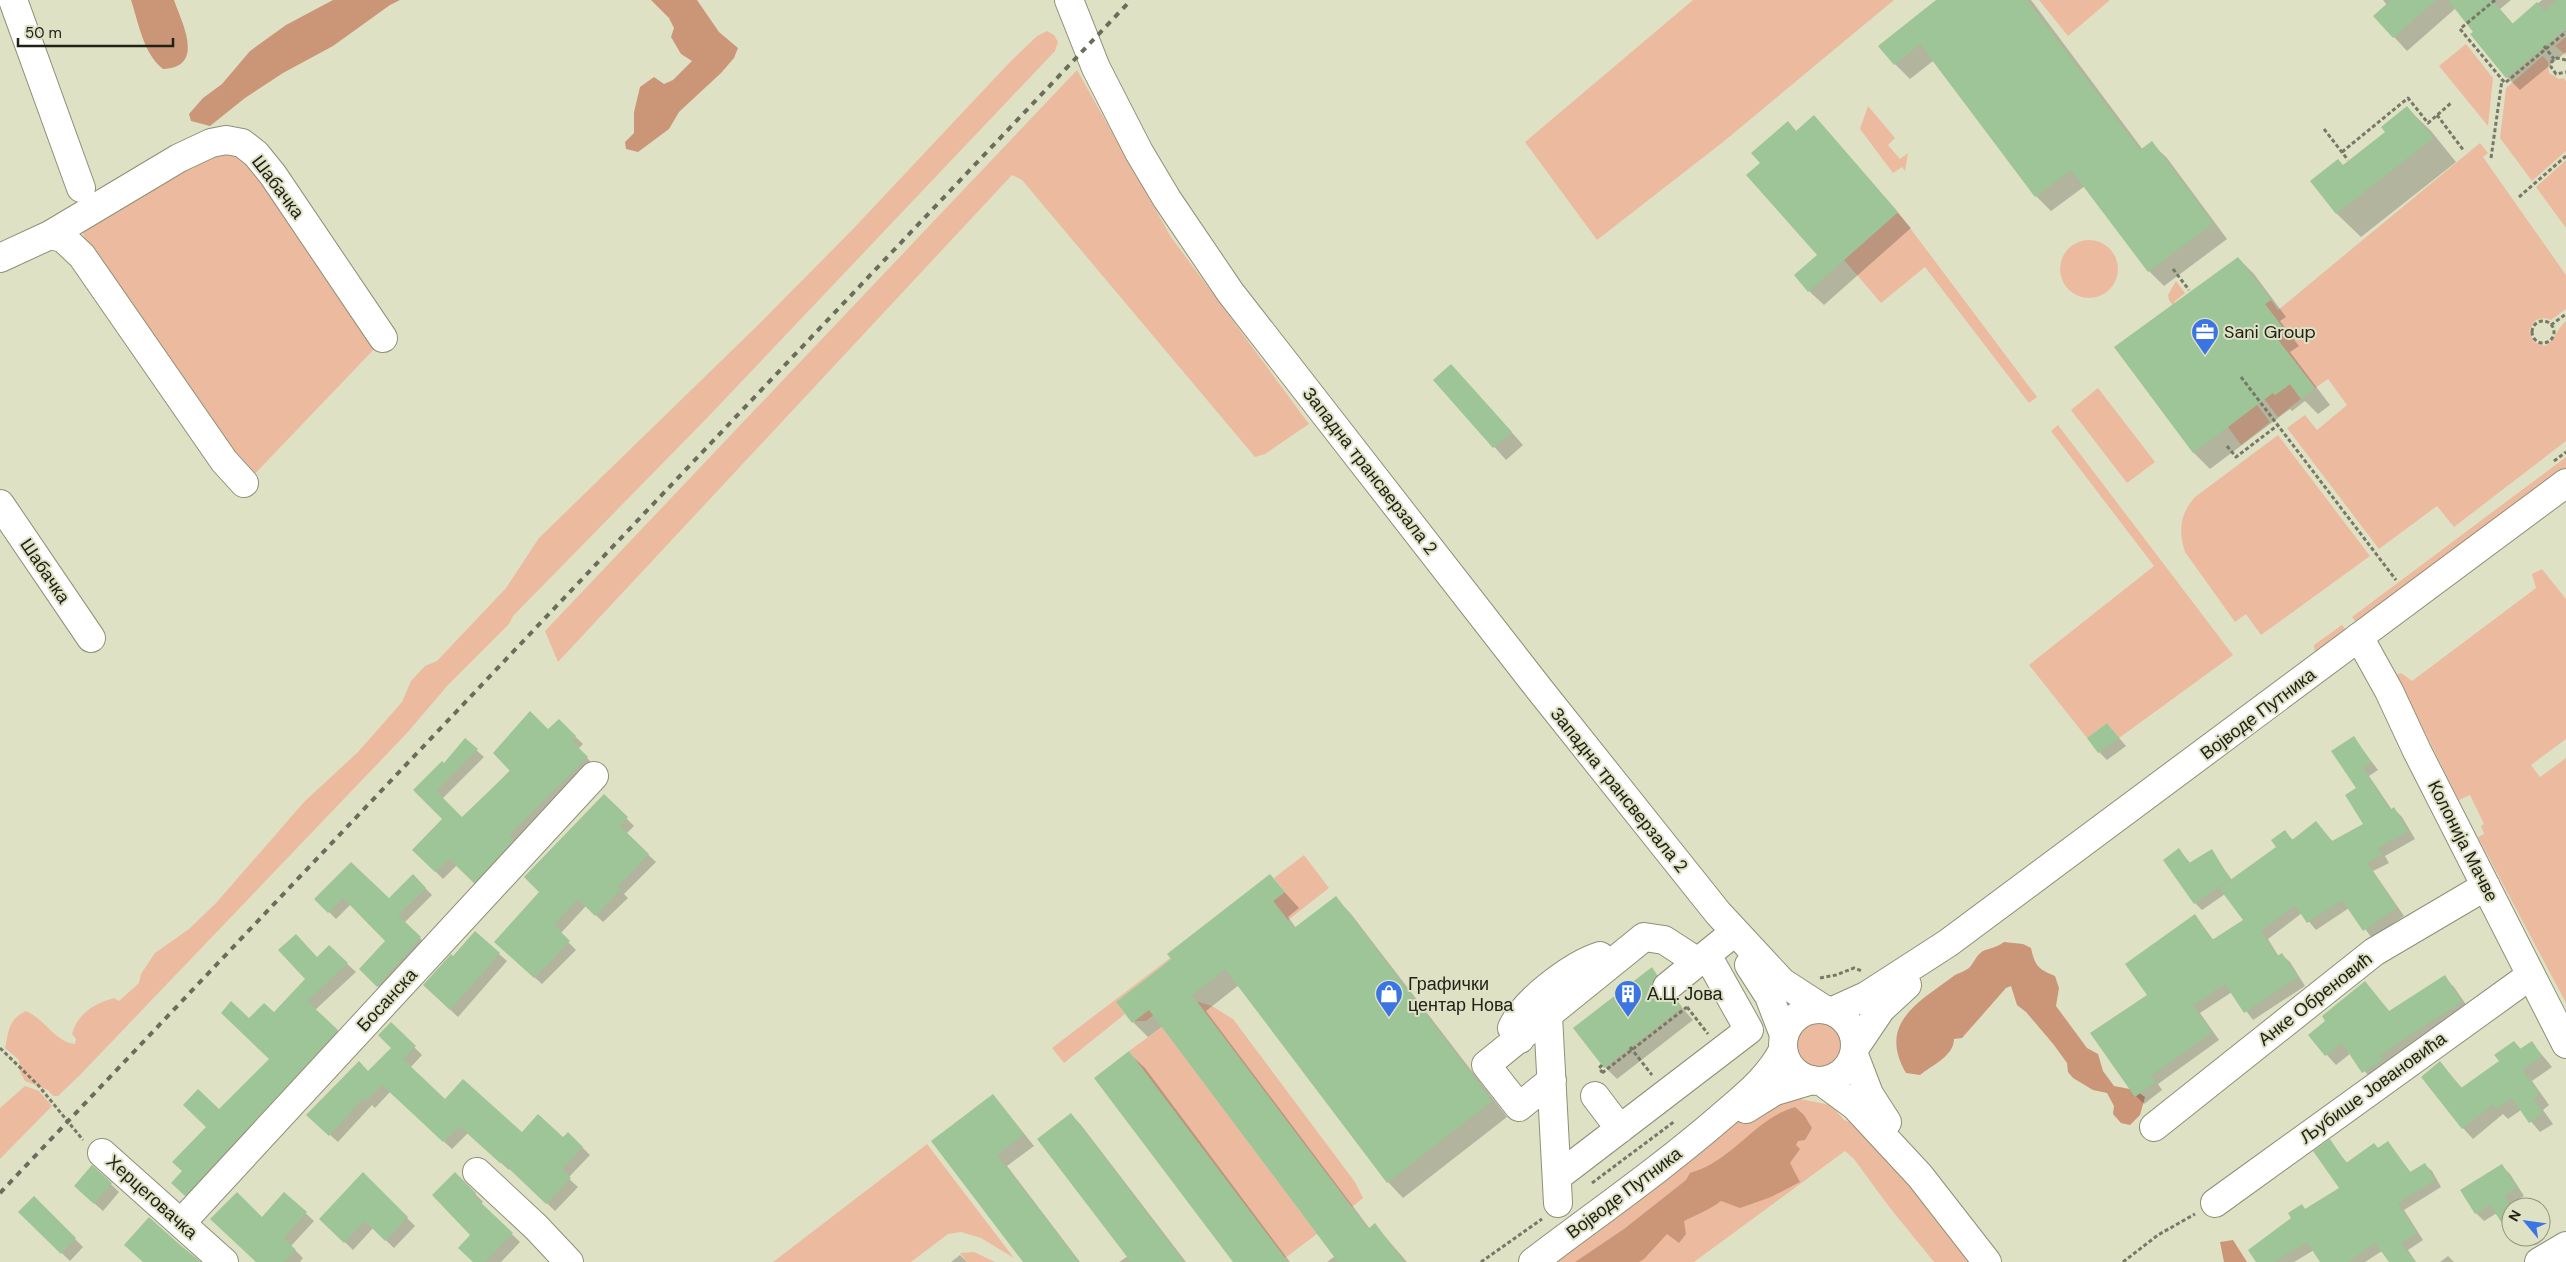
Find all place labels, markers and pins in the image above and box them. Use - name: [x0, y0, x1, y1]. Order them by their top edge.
- office icon: Sani Group: [2190, 317, 2220, 356]
- place label: Sani Group: [2224, 320, 2316, 344]
- place label: Графички центар Нова: [1408, 972, 1514, 1017]
- shop icon: Графички центар Нова: [1374, 979, 1404, 1018]
- building icon: А.Ц. Јова: [1613, 979, 1643, 1018]
- place label: А.Ц. Јова: [1647, 982, 1724, 1006]

